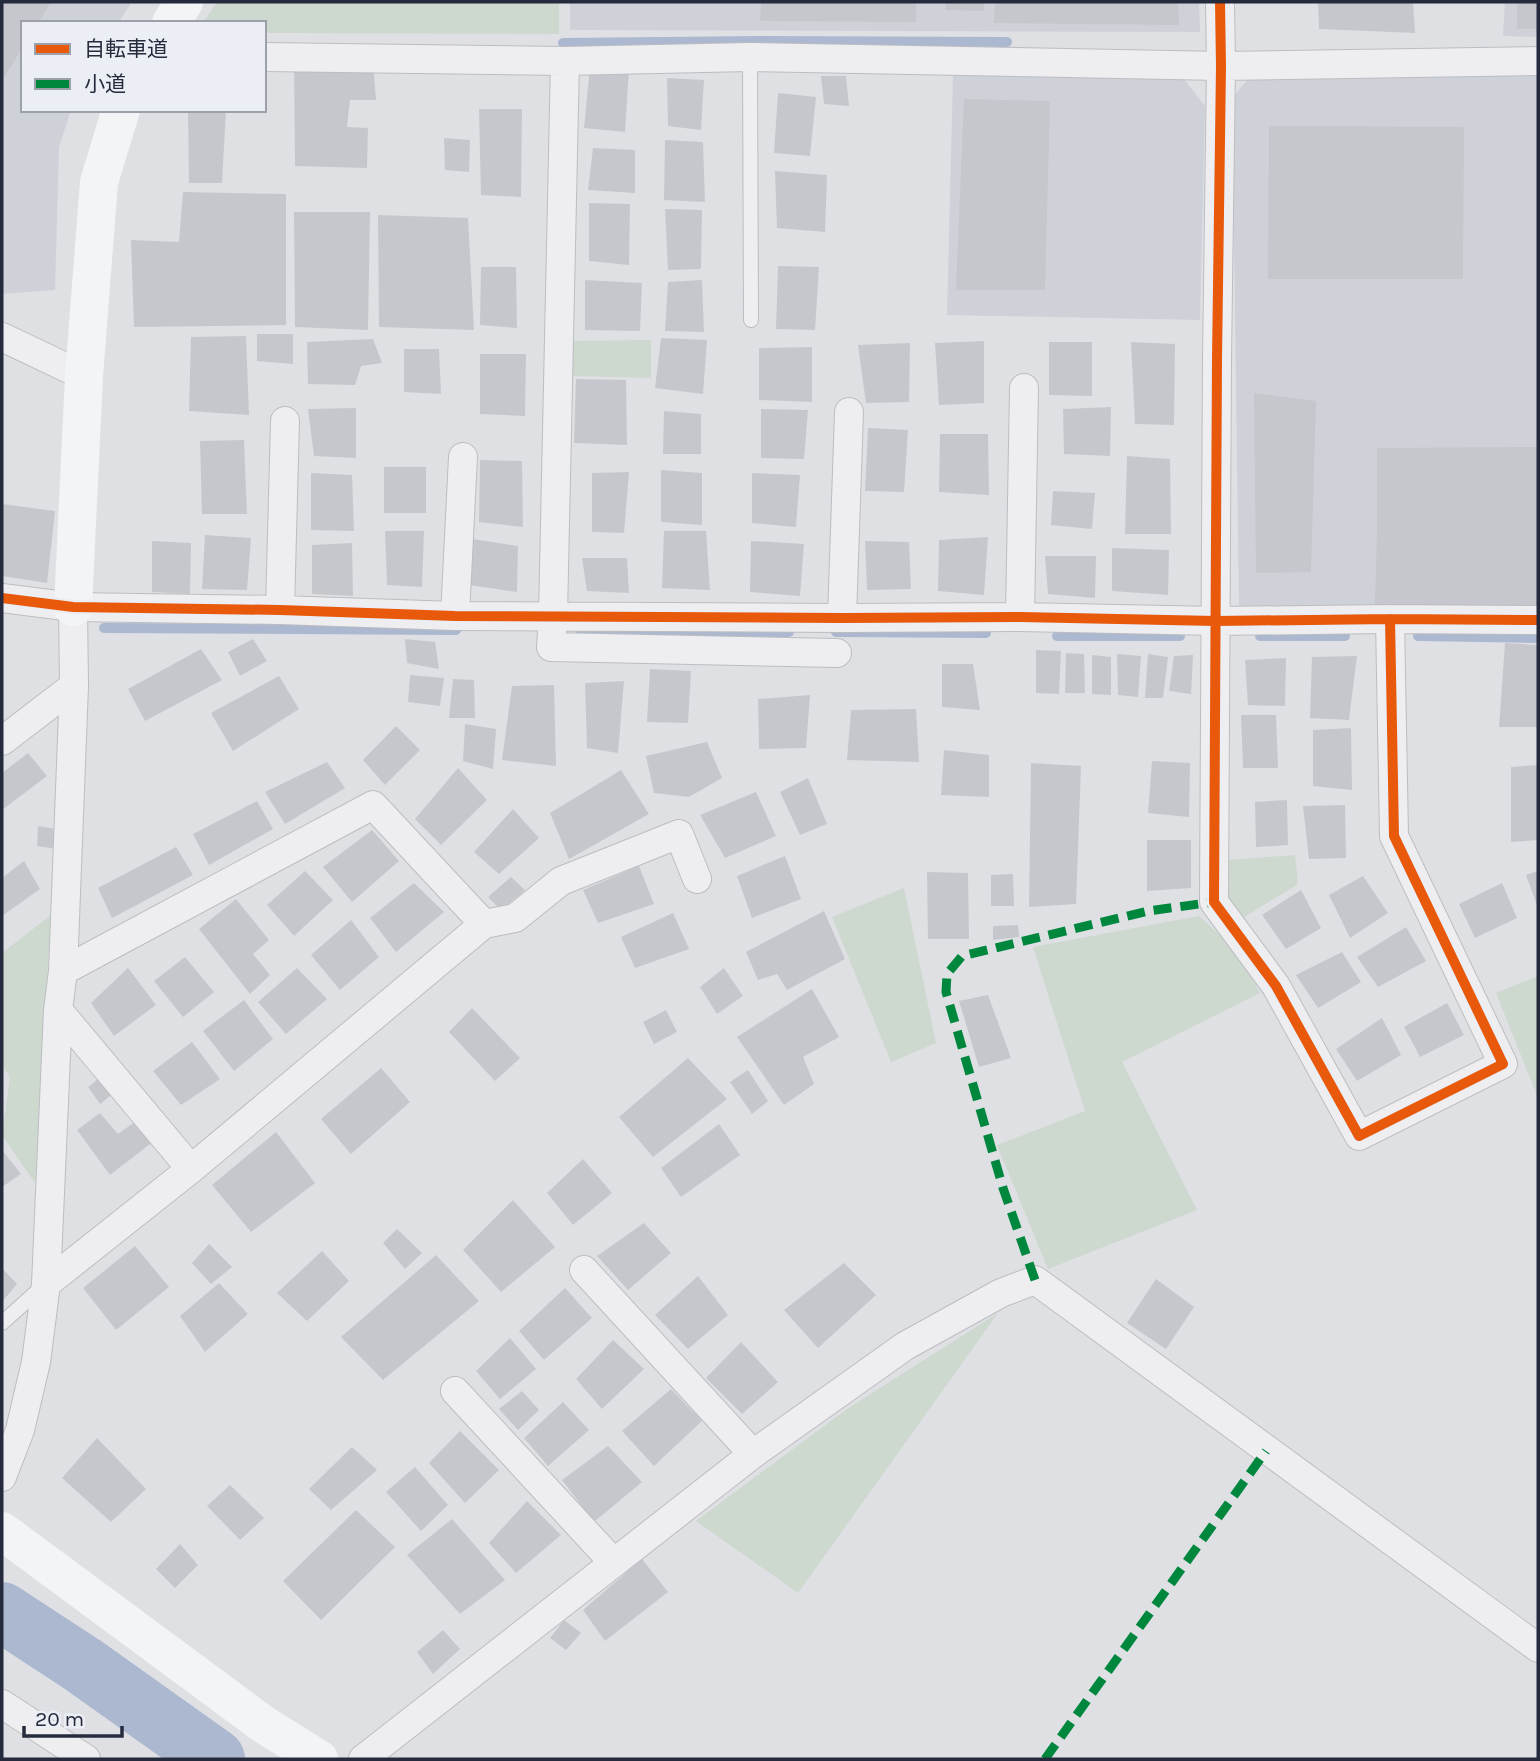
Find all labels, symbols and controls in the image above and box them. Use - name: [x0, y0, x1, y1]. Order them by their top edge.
- legend: [21, 21, 266, 112]
- text: 自転車道: [84, 37, 168, 61]
- text: 小道: [84, 72, 126, 96]
- scale bar: [24, 1694, 122, 1738]
- text: 20 m: [35, 1707, 84, 1731]

